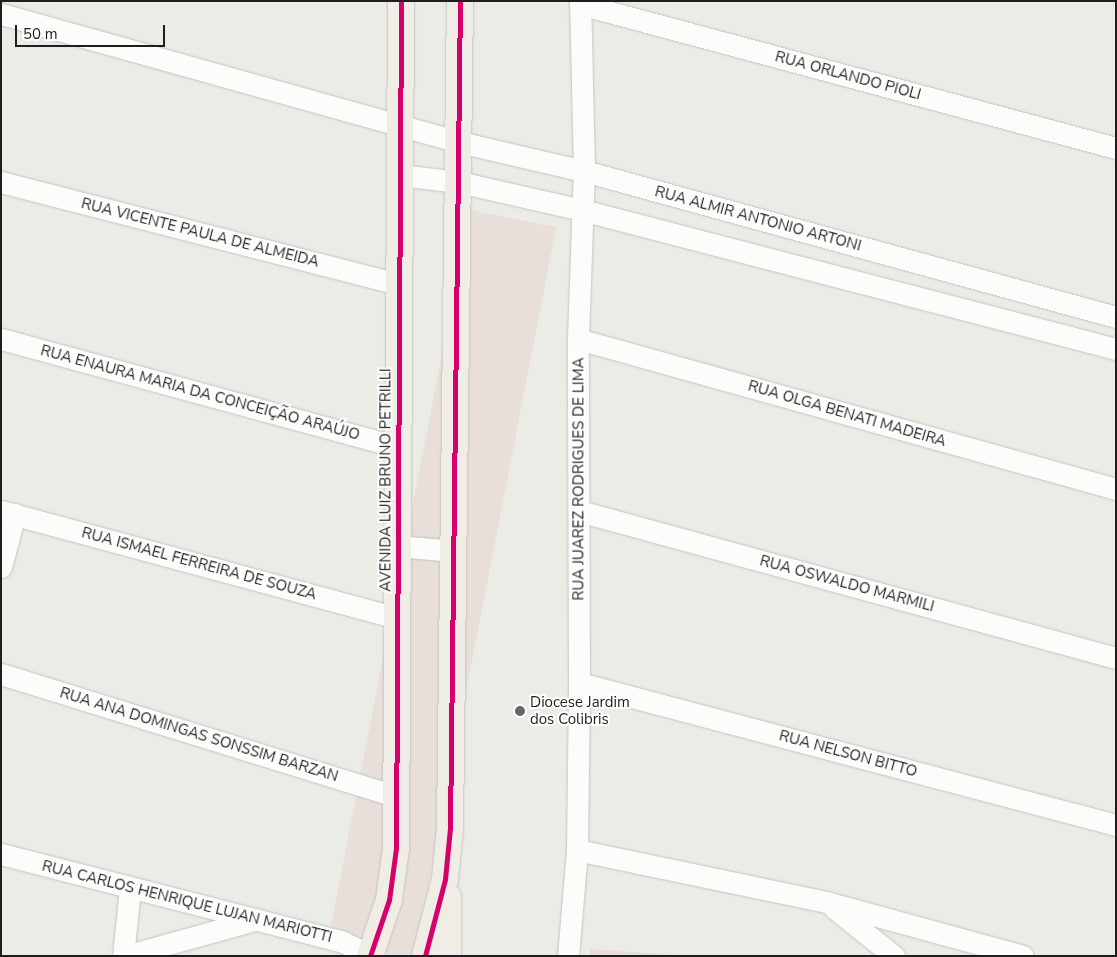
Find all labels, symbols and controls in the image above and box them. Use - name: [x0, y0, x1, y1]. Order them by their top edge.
- scale bar: [18, 15, 168, 47]
- text: 50 m: [23, 24, 58, 44]
- street label: RUA ORLANDO PIOLI: [773, 48, 923, 104]
- street label: RUA ALMIR ANTONIO ARTONI: [653, 183, 863, 255]
- street label: RUA VICENTE PAULA DE ALMEIDA: [79, 195, 321, 271]
- street label: RUA ENAURA MARIA DA CONCEIÇÃO ARAÚJO: [38, 342, 362, 444]
- street label: RUA JUAREZ RODRIGUES DE LIMA: [570, 357, 588, 601]
- street label: AVENIDA LUIZ BRUNO PETRILLI: [377, 368, 395, 592]
- street label: RUA OLGA BENATI MADEIRA: [746, 377, 948, 451]
- street label: RUA ISMAEL FERREIRA DE SOUZA: [80, 524, 318, 604]
- street label: RUA OSWALDO MARMILI: [758, 552, 936, 616]
- street label: RUA ANA DOMINGAS SONSSIM BARZAN: [58, 684, 340, 786]
- place label: Diocese Jardim dos Colibris: [530, 693, 630, 728]
- marker: Diocese Jardim dos Colibris: [514, 705, 526, 717]
- street label: RUA NELSON BITTO: [777, 727, 919, 781]
- street label: RUA CARLOS HENRIQUE LUJAN MARIOTTI: [40, 857, 334, 947]

